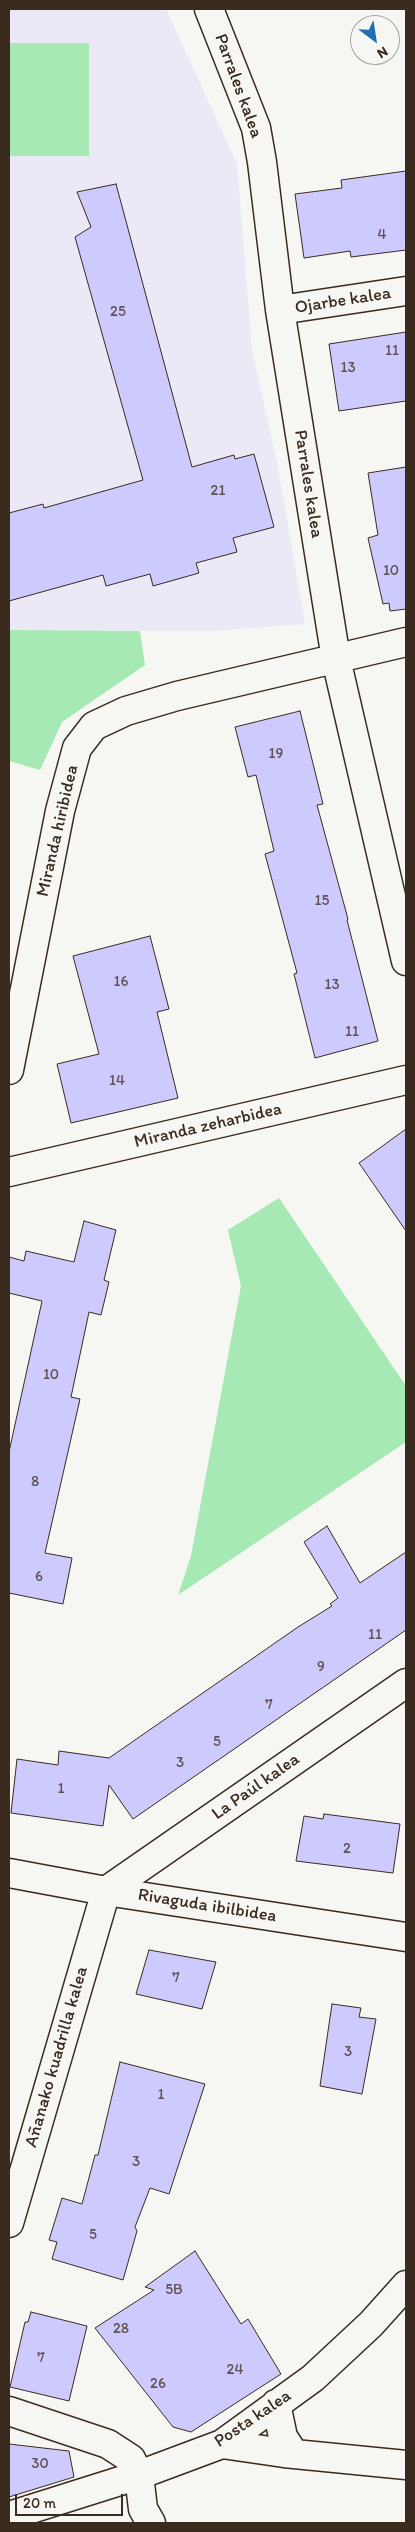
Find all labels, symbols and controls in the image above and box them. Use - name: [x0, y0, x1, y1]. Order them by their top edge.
- north arrow: [350, 15, 400, 65]
- street label: Parrales kalea: [209, 31, 267, 141]
- text: N: [374, 43, 391, 62]
- house number: 4: [377, 226, 387, 244]
- street label: Ojarbe kalea: [293, 283, 393, 319]
- house number: 25: [110, 303, 126, 321]
- house number: 11: [385, 342, 399, 360]
- house number: 13: [340, 359, 356, 377]
- street label: Parrales kalea: [289, 428, 327, 540]
- house number: 21: [211, 482, 225, 500]
- house number: 10: [383, 562, 399, 580]
- house number: 19: [269, 745, 283, 763]
- street label: Miranda hiribidea: [32, 763, 84, 899]
- house number: 15: [315, 892, 329, 910]
- house number: 16: [114, 973, 128, 991]
- house number: 13: [324, 976, 340, 994]
- house number: 11: [345, 1023, 359, 1041]
- house number: 14: [109, 1072, 125, 1090]
- street label: Miranda zeharbidea: [132, 1099, 284, 1153]
- house number: 10: [43, 1366, 59, 1384]
- house number: 8: [31, 1473, 39, 1491]
- house number: 6: [35, 1568, 43, 1586]
- house number: 11: [368, 1626, 382, 1644]
- house number: 9: [317, 1658, 325, 1676]
- house number: 7: [265, 1696, 273, 1714]
- house number: 5: [213, 1733, 221, 1751]
- street label: La Paúl kalea: [208, 1749, 304, 1825]
- house number: 3: [176, 1754, 184, 1772]
- house number: 1: [58, 1780, 64, 1798]
- house number: 2: [343, 1840, 351, 1858]
- street label: Rivaguda ibilbidea: [136, 1884, 278, 1928]
- street label: Añanako kuadrilla kalea: [21, 1964, 93, 2150]
- house number: 7: [172, 1969, 180, 1987]
- house number: 3: [344, 2043, 352, 2061]
- house number: 1: [158, 2086, 164, 2104]
- house number: 3: [132, 2153, 140, 2171]
- house number: 5: [89, 2226, 97, 2244]
- house number: 5B: [165, 2281, 183, 2299]
- house number: 28: [113, 2320, 129, 2338]
- house number: 7: [37, 2349, 45, 2367]
- house number: 24: [227, 2361, 243, 2379]
- house number: 26: [150, 2375, 166, 2393]
- street label: Posta kalea: [210, 2385, 296, 2453]
- house number: 30: [31, 2455, 49, 2473]
- scale bar: [18, 2484, 125, 2516]
- text: 20 m: [23, 2494, 56, 2512]

